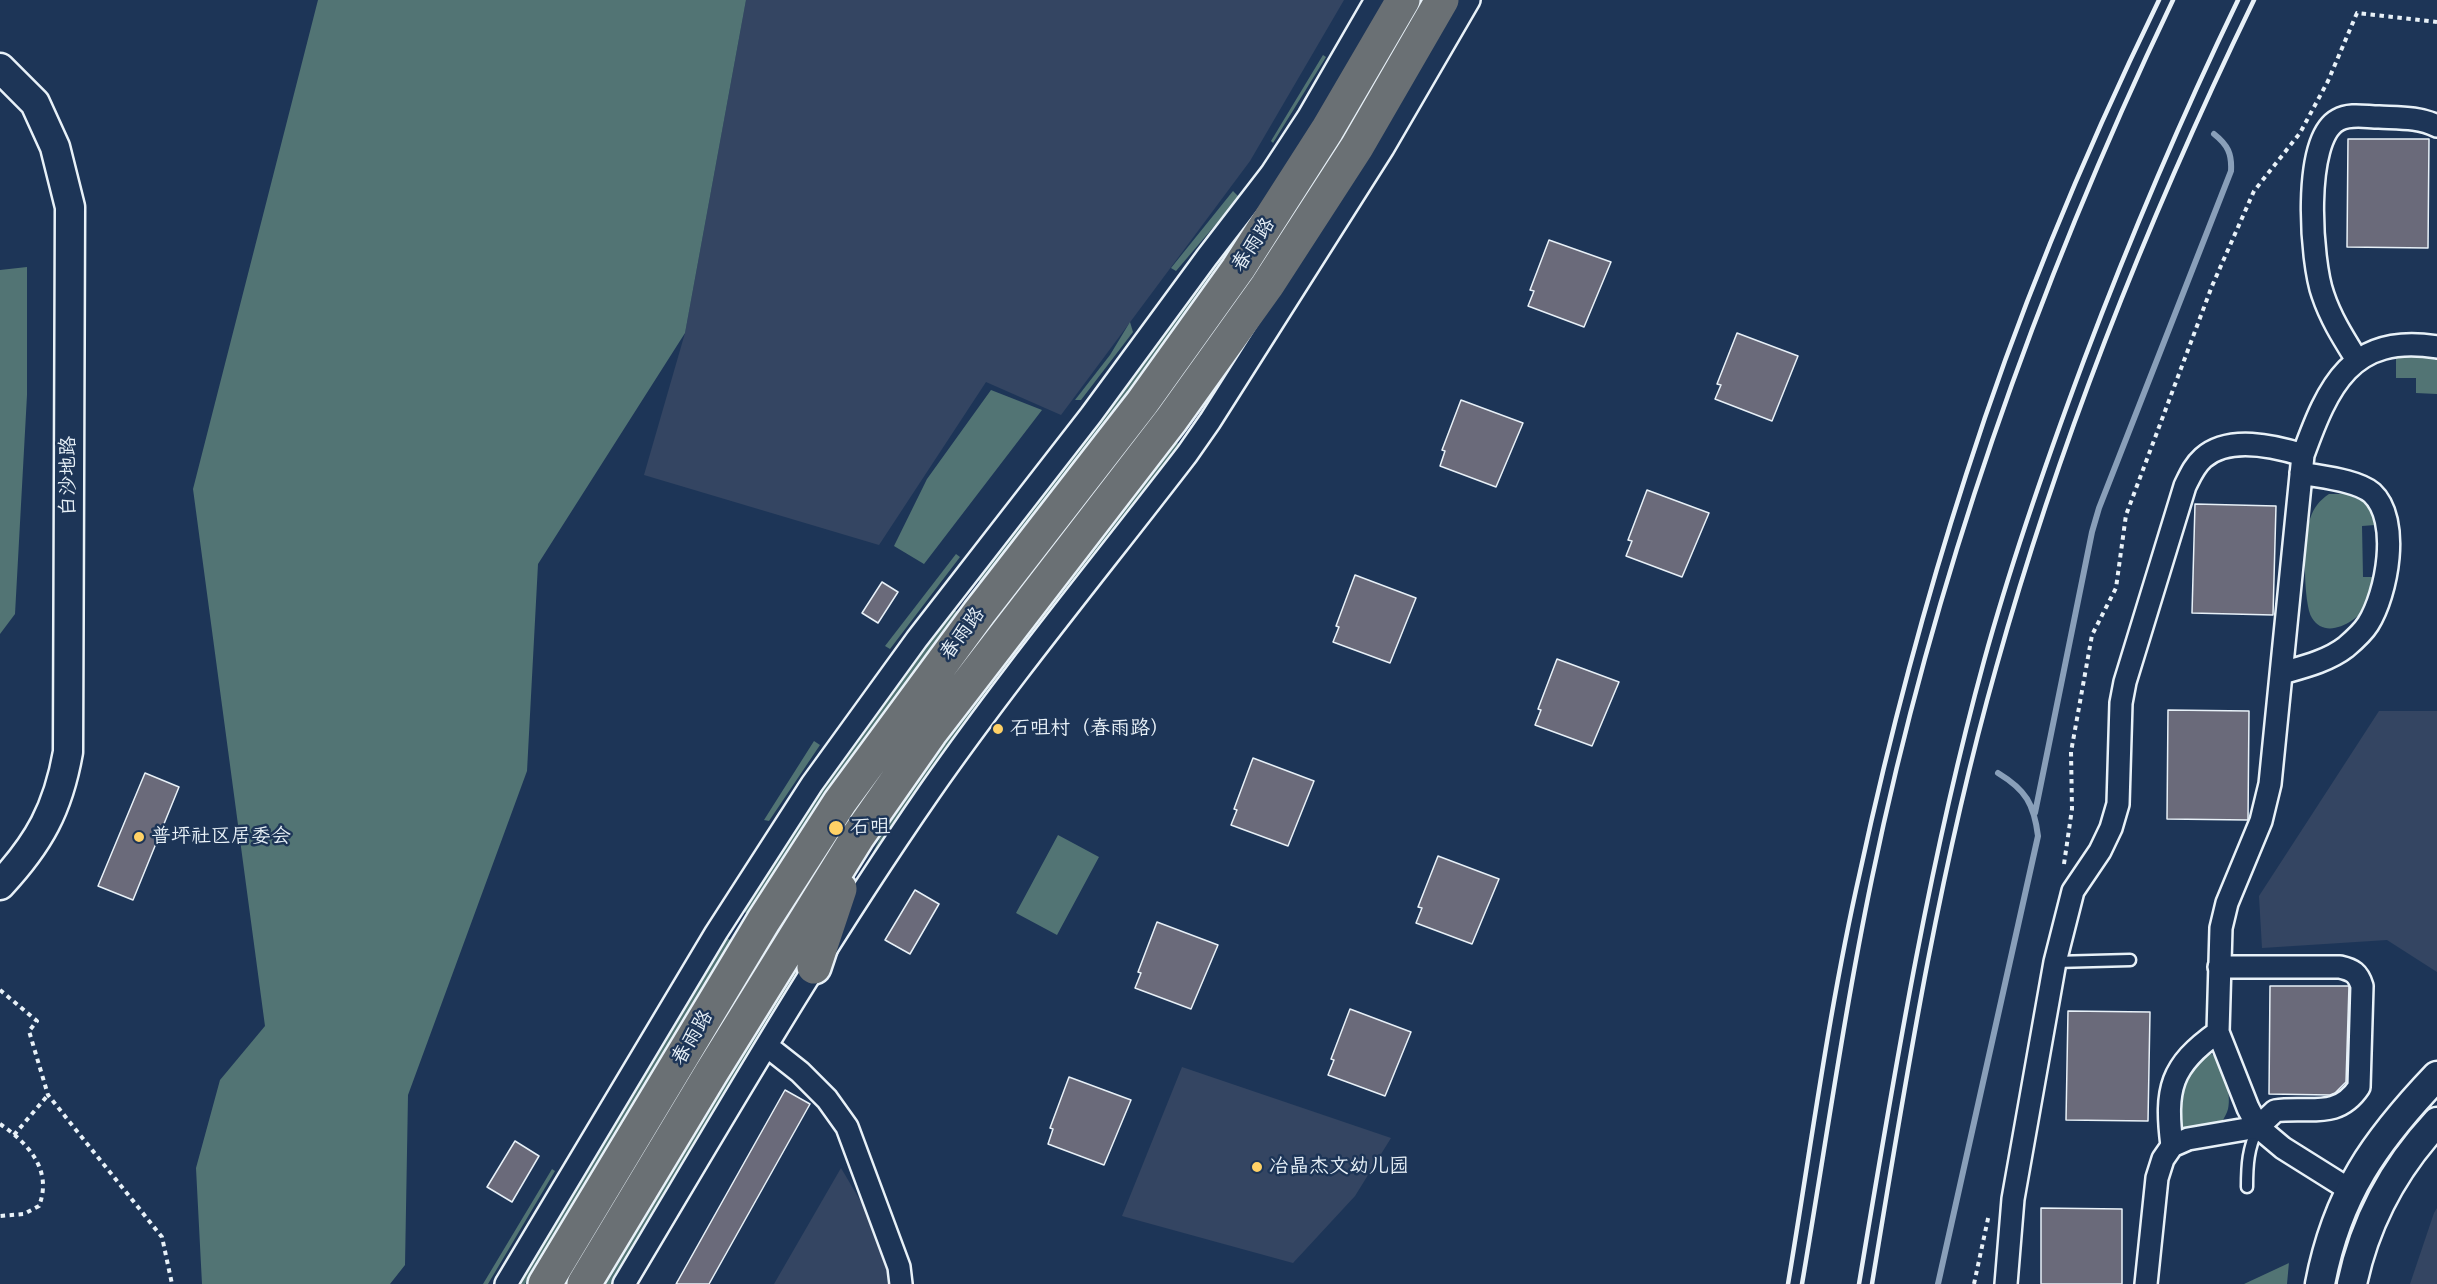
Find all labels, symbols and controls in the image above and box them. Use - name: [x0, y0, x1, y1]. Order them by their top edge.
- street label: 春雨路: [1227, 213, 1281, 277]
- street label: 白沙地路: [57, 436, 81, 516]
- street label: 春雨路: [935, 603, 991, 665]
- place label: 石咀村（春雨路）: [1010, 717, 1170, 741]
- marker: 石咀村（春雨路）: [991, 722, 1005, 736]
- place label: 石咀: [850, 816, 890, 840]
- marker: 石咀: [827, 819, 845, 837]
- place label: 普坪社区居委会: [151, 825, 291, 849]
- marker: 普坪社区居委会: [132, 830, 146, 844]
- street label: 春雨路: [667, 1006, 719, 1070]
- place label: 冶晶杰文幼儿园: [1269, 1155, 1409, 1179]
- marker: 冶晶杰文幼儿园: [1250, 1160, 1264, 1174]

